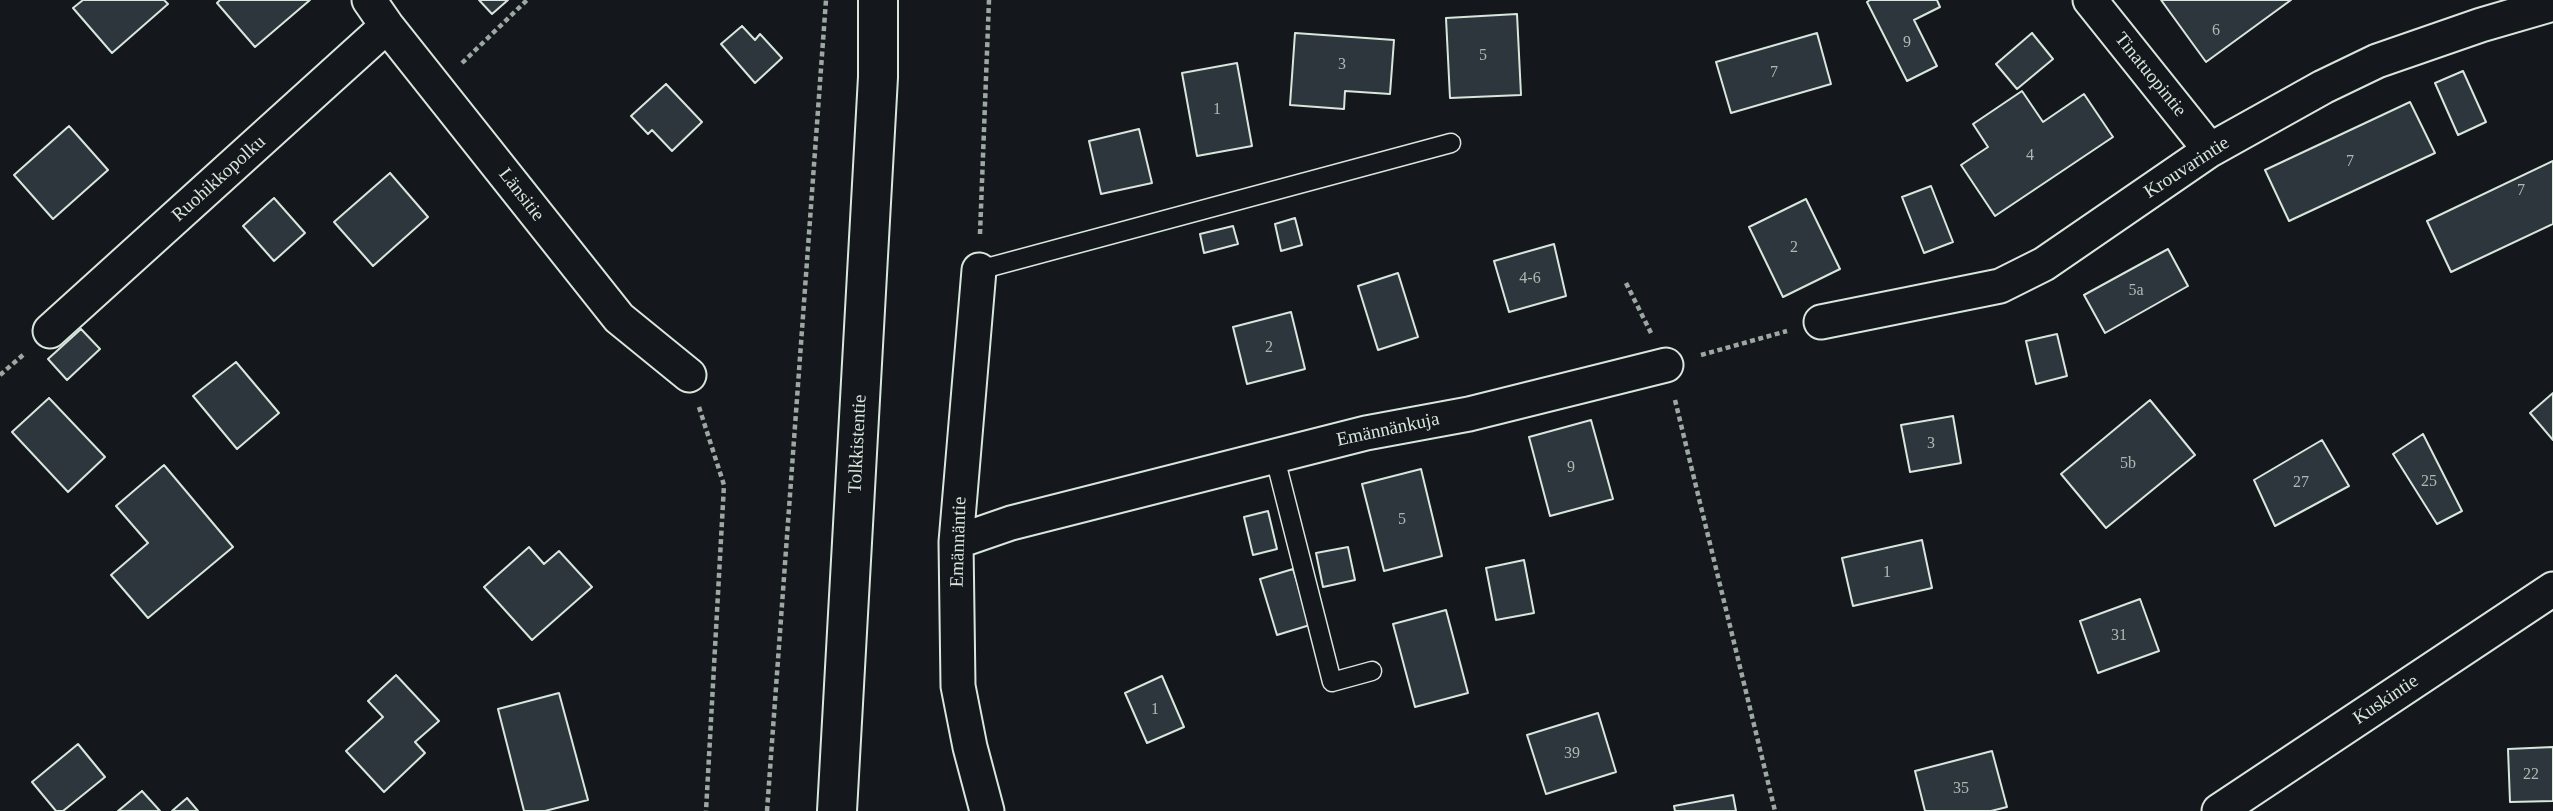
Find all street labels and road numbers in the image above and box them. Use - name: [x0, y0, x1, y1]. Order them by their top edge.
- street label: Tinatuopintie: [2109, 28, 2191, 122]
- street label: Ruohikkopolku: [167, 131, 271, 227]
- street label: Krouvarintie: [2140, 132, 2234, 204]
- street label: Länsitie: [493, 164, 549, 226]
- street label: Tolkkistentie: [844, 394, 872, 494]
- street label: Emännänkuja: [1335, 408, 1441, 452]
- street label: Emännäntie: [946, 496, 972, 588]
- street label: Kuskintie: [2349, 670, 2423, 730]

